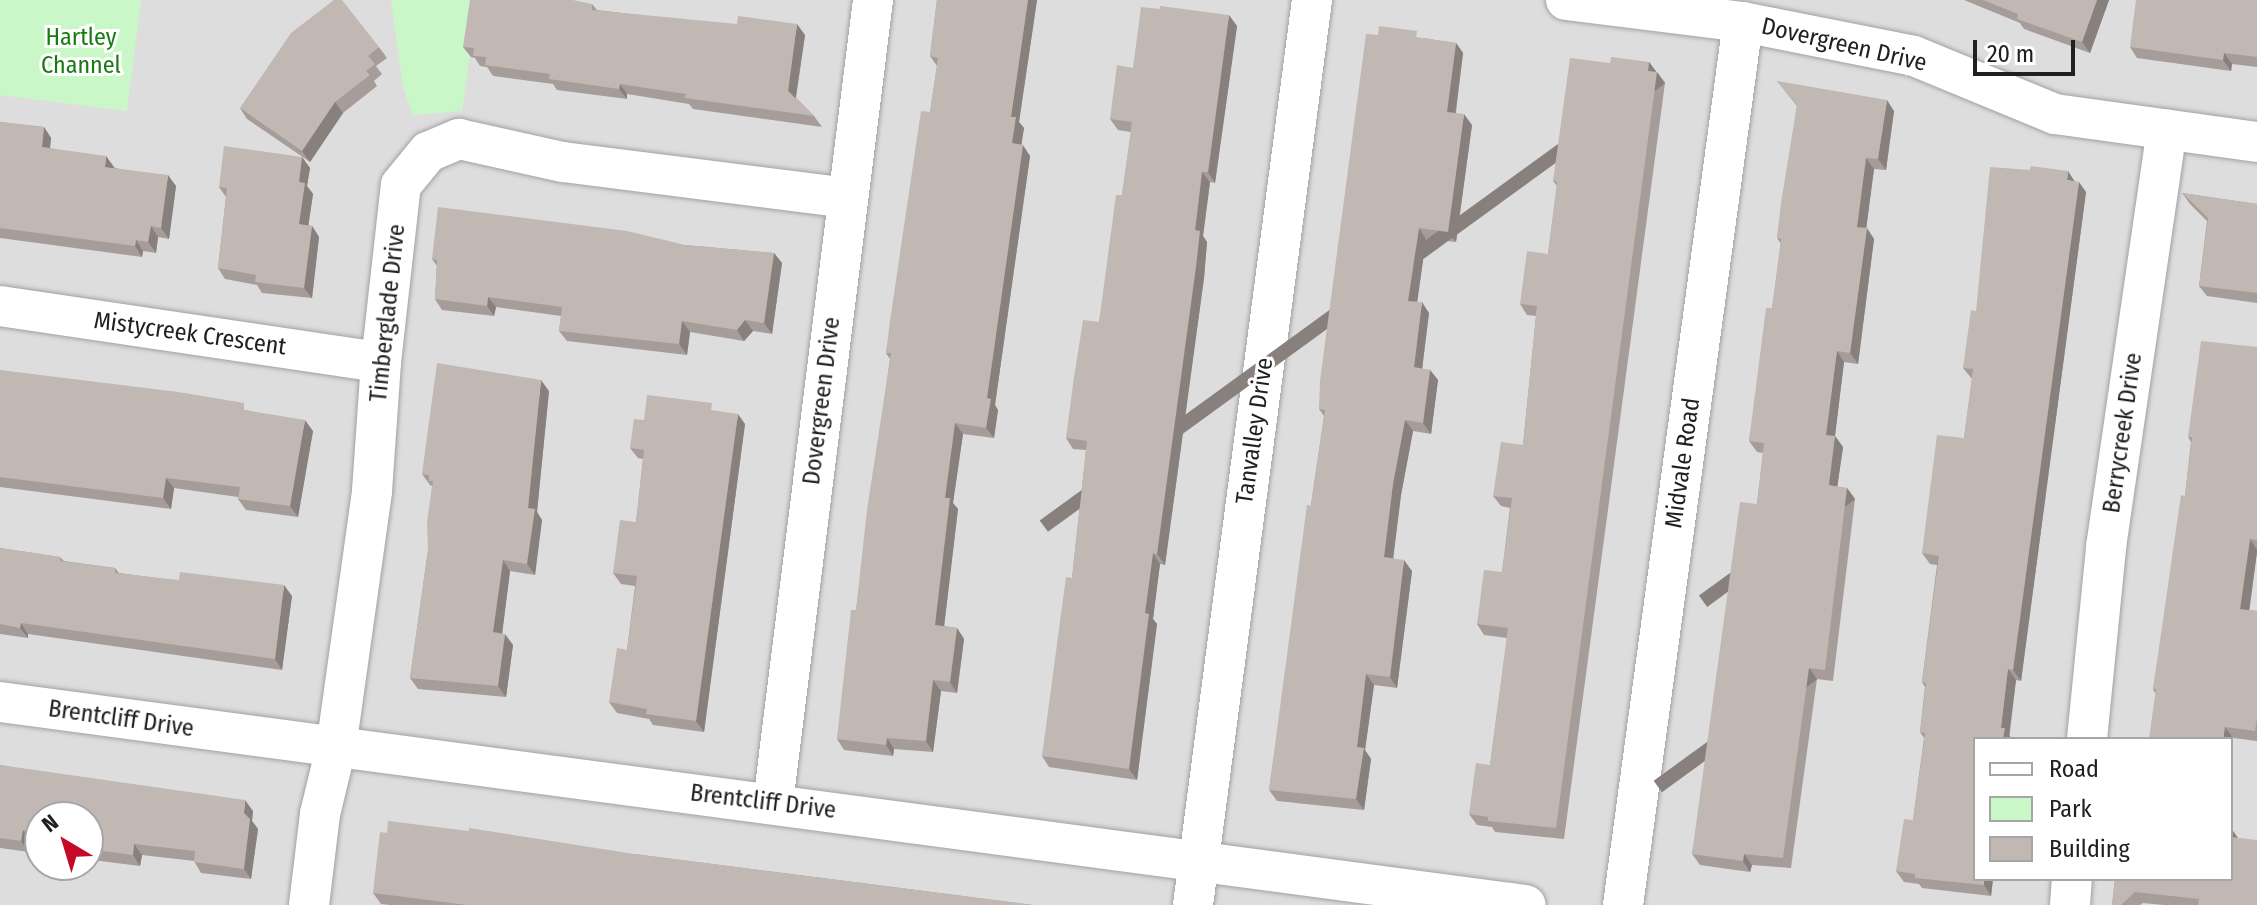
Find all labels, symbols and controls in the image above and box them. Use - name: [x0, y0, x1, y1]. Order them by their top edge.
- street label: Dovergreen Drive: [1759, 12, 1929, 78]
- park label: Hartley Channel: [41, 24, 121, 80]
- scale bar: [1977, 24, 2079, 74]
- text: 20 m: [1987, 40, 2034, 68]
- street label: Timberglade Drive: [364, 223, 412, 403]
- street label: Mistycreek Crescent: [92, 306, 288, 362]
- street label: Dovergreen Drive: [797, 316, 847, 486]
- street label: Berrycreek Drive: [2097, 351, 2149, 515]
- street label: Tanvalley Drive: [1230, 356, 1280, 506]
- street label: Midvale Road: [1660, 396, 1706, 530]
- street label: Brentcliff Drive: [46, 695, 196, 743]
- legend: [1973, 737, 2233, 881]
- text: Road: [2049, 755, 2099, 783]
- street label: Brentcliff Drive: [688, 779, 838, 825]
- text: Park: [2049, 795, 2092, 823]
- north arrow: [24, 801, 104, 881]
- text: N: [37, 809, 64, 838]
- text: Building: [2049, 835, 2130, 863]

